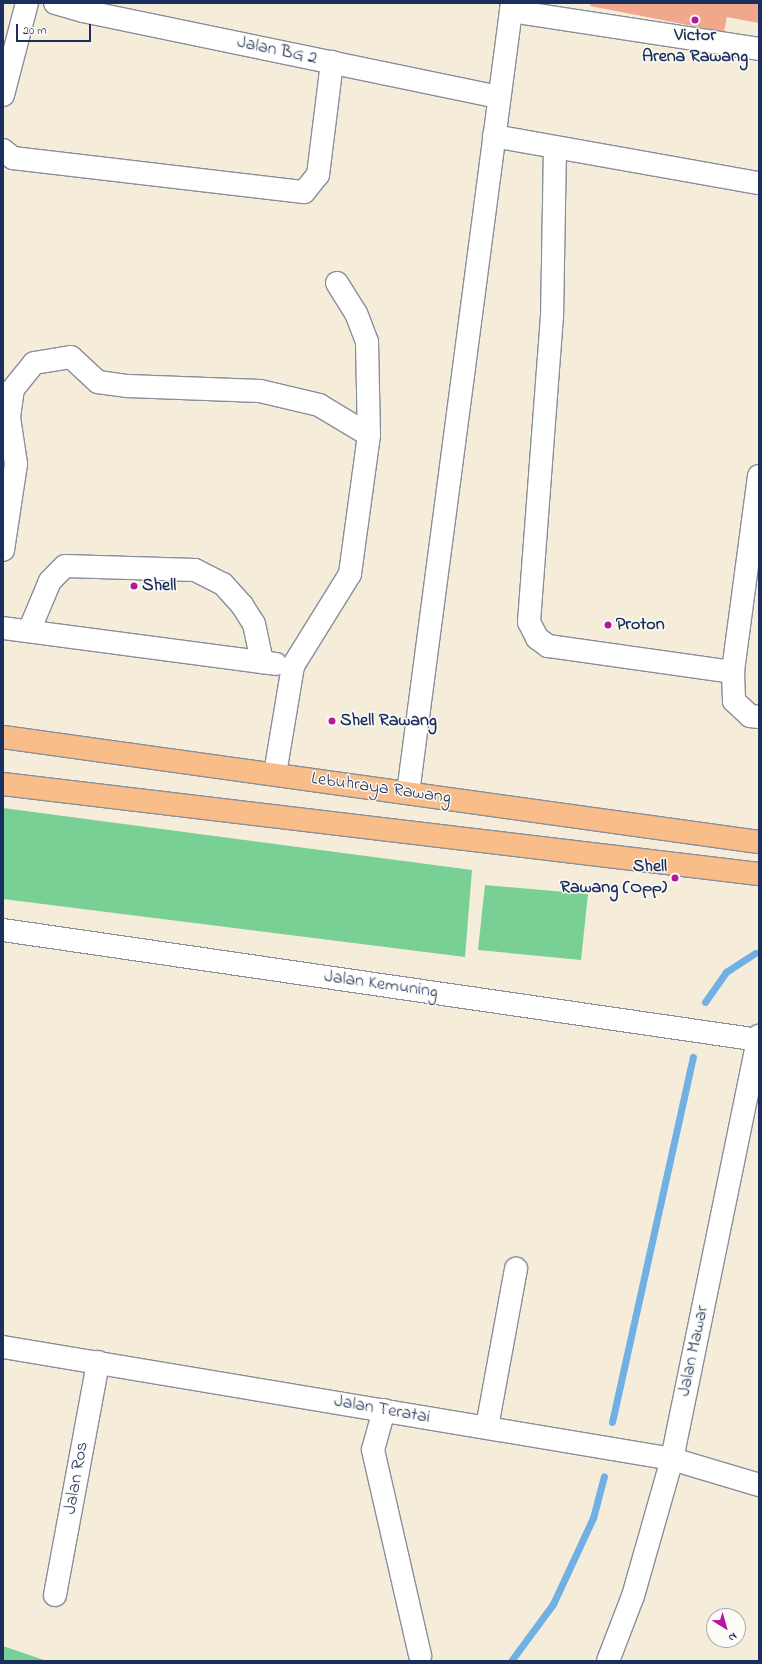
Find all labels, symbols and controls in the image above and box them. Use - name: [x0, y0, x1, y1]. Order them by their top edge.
- marker: Victor Arena Rawang: [690, 15, 700, 25]
- scale bar: [18, 16, 93, 42]
- text: 20 m: [23, 22, 46, 40]
- place label: Victor Arena Rawang: [642, 26, 748, 68]
- street label: Jalan BG 2: [235, 32, 319, 70]
- place label: Shell: [142, 575, 176, 597]
- marker: Shell: [129, 581, 139, 591]
- place label: Proton: [616, 614, 665, 636]
- marker: Proton: [603, 620, 613, 630]
- place label: Shell Rawang: [340, 710, 437, 732]
- marker: Shell Rawang: [327, 716, 337, 726]
- street label: Lebuhraya Rawang: [310, 769, 452, 809]
- place label: Shell Rawang (Opp): [560, 857, 667, 900]
- marker: Shell Rawang (Opp): [670, 873, 680, 883]
- street label: Jalan Kemuning: [323, 966, 439, 1004]
- street label: Jalan Mawar: [674, 1304, 714, 1398]
- street label: Jalan Teratai: [332, 1391, 432, 1429]
- street label: Jalan Ros: [60, 1440, 94, 1516]
- north arrow: [706, 1608, 746, 1648]
- text: N: [725, 1628, 740, 1645]

